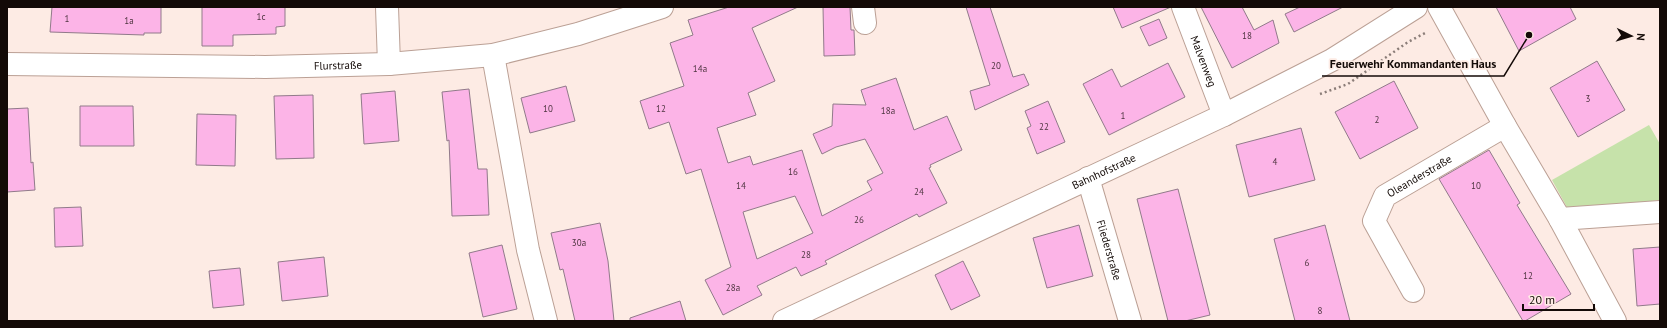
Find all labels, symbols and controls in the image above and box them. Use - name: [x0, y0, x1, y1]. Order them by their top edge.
- house number: 1c: [257, 11, 265, 22]
- house number: 1: [65, 13, 70, 24]
- house number: 1a: [124, 15, 134, 26]
- north arrow: [1611, 16, 1651, 56]
- house number: 18: [1242, 30, 1252, 41]
- text: N: [1634, 33, 1648, 41]
- street label: Malvenweg: [1188, 34, 1220, 89]
- callout: Feuerwehr Kommandanten Haus: [1322, 52, 1504, 76]
- text: Feuerwehr Kommandanten Haus: [1330, 56, 1496, 71]
- street label: Flurstraße: [314, 58, 363, 73]
- house number: 20: [991, 60, 1001, 71]
- house number: 14a: [693, 63, 707, 74]
- house number: 3: [1586, 93, 1591, 104]
- house number: 10: [543, 103, 553, 114]
- house number: 12: [656, 103, 666, 114]
- house number: 18a: [881, 105, 895, 116]
- house number: 1: [1121, 110, 1126, 121]
- house number: 2: [1375, 114, 1380, 125]
- house number: 22: [1039, 121, 1049, 132]
- street label: Bahnhofstraße: [1069, 150, 1138, 192]
- street label: Oleanderstraße: [1384, 151, 1454, 200]
- house number: 4: [1273, 156, 1278, 167]
- house number: 16: [788, 166, 798, 177]
- house number: 14: [736, 180, 746, 191]
- house number: 10: [1471, 180, 1481, 191]
- house number: 24: [914, 186, 924, 197]
- house number: 26: [854, 214, 864, 225]
- street label: Fliederstraße: [1094, 218, 1125, 282]
- house number: 30a: [572, 237, 586, 248]
- house number: 28: [801, 249, 811, 260]
- house number: 6: [1305, 257, 1310, 268]
- house number: 12: [1523, 270, 1533, 281]
- house number: 28a: [726, 282, 740, 293]
- scale bar: [1523, 286, 1594, 312]
- text: 20 m: [1529, 292, 1555, 307]
- house number: 8: [1318, 305, 1323, 316]

